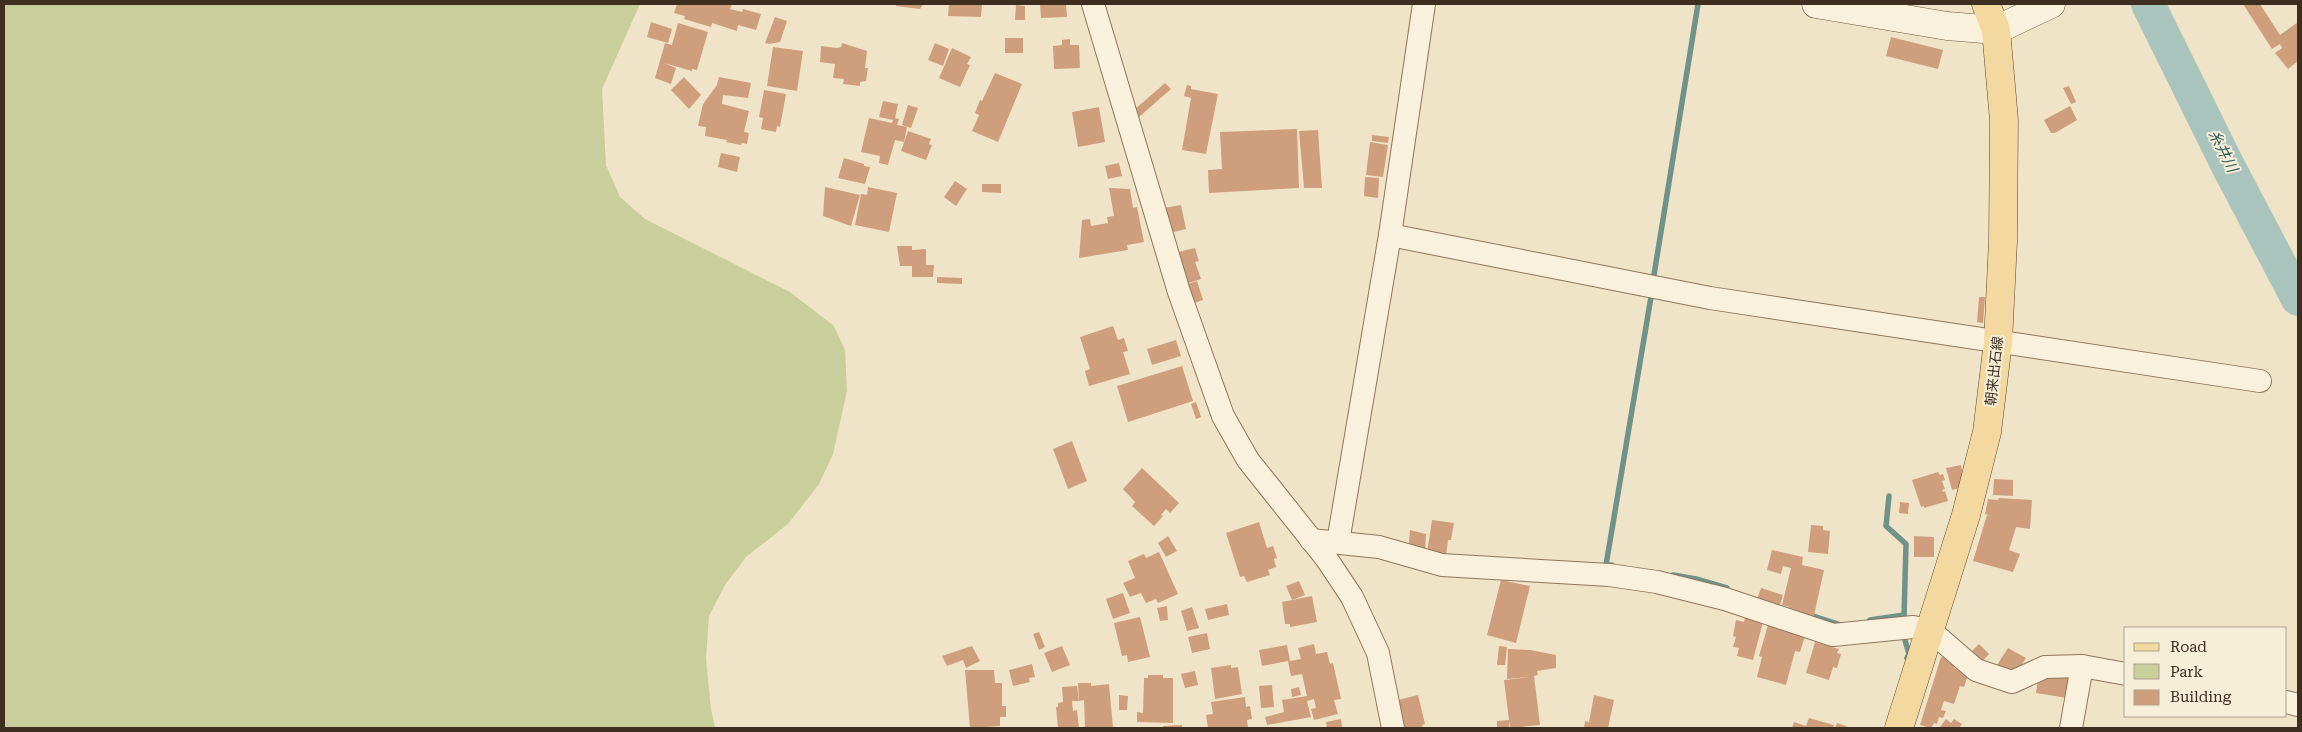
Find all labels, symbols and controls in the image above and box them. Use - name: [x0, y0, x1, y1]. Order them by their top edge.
- water label: 糸井川: [2205, 127, 2242, 177]
- street label: 朝来出石線: [1982, 335, 2006, 407]
- legend: [2124, 627, 2287, 717]
- text: Road: [2170, 638, 2207, 656]
- text: Park: [2170, 663, 2204, 681]
- text: Building: [2170, 688, 2232, 706]

